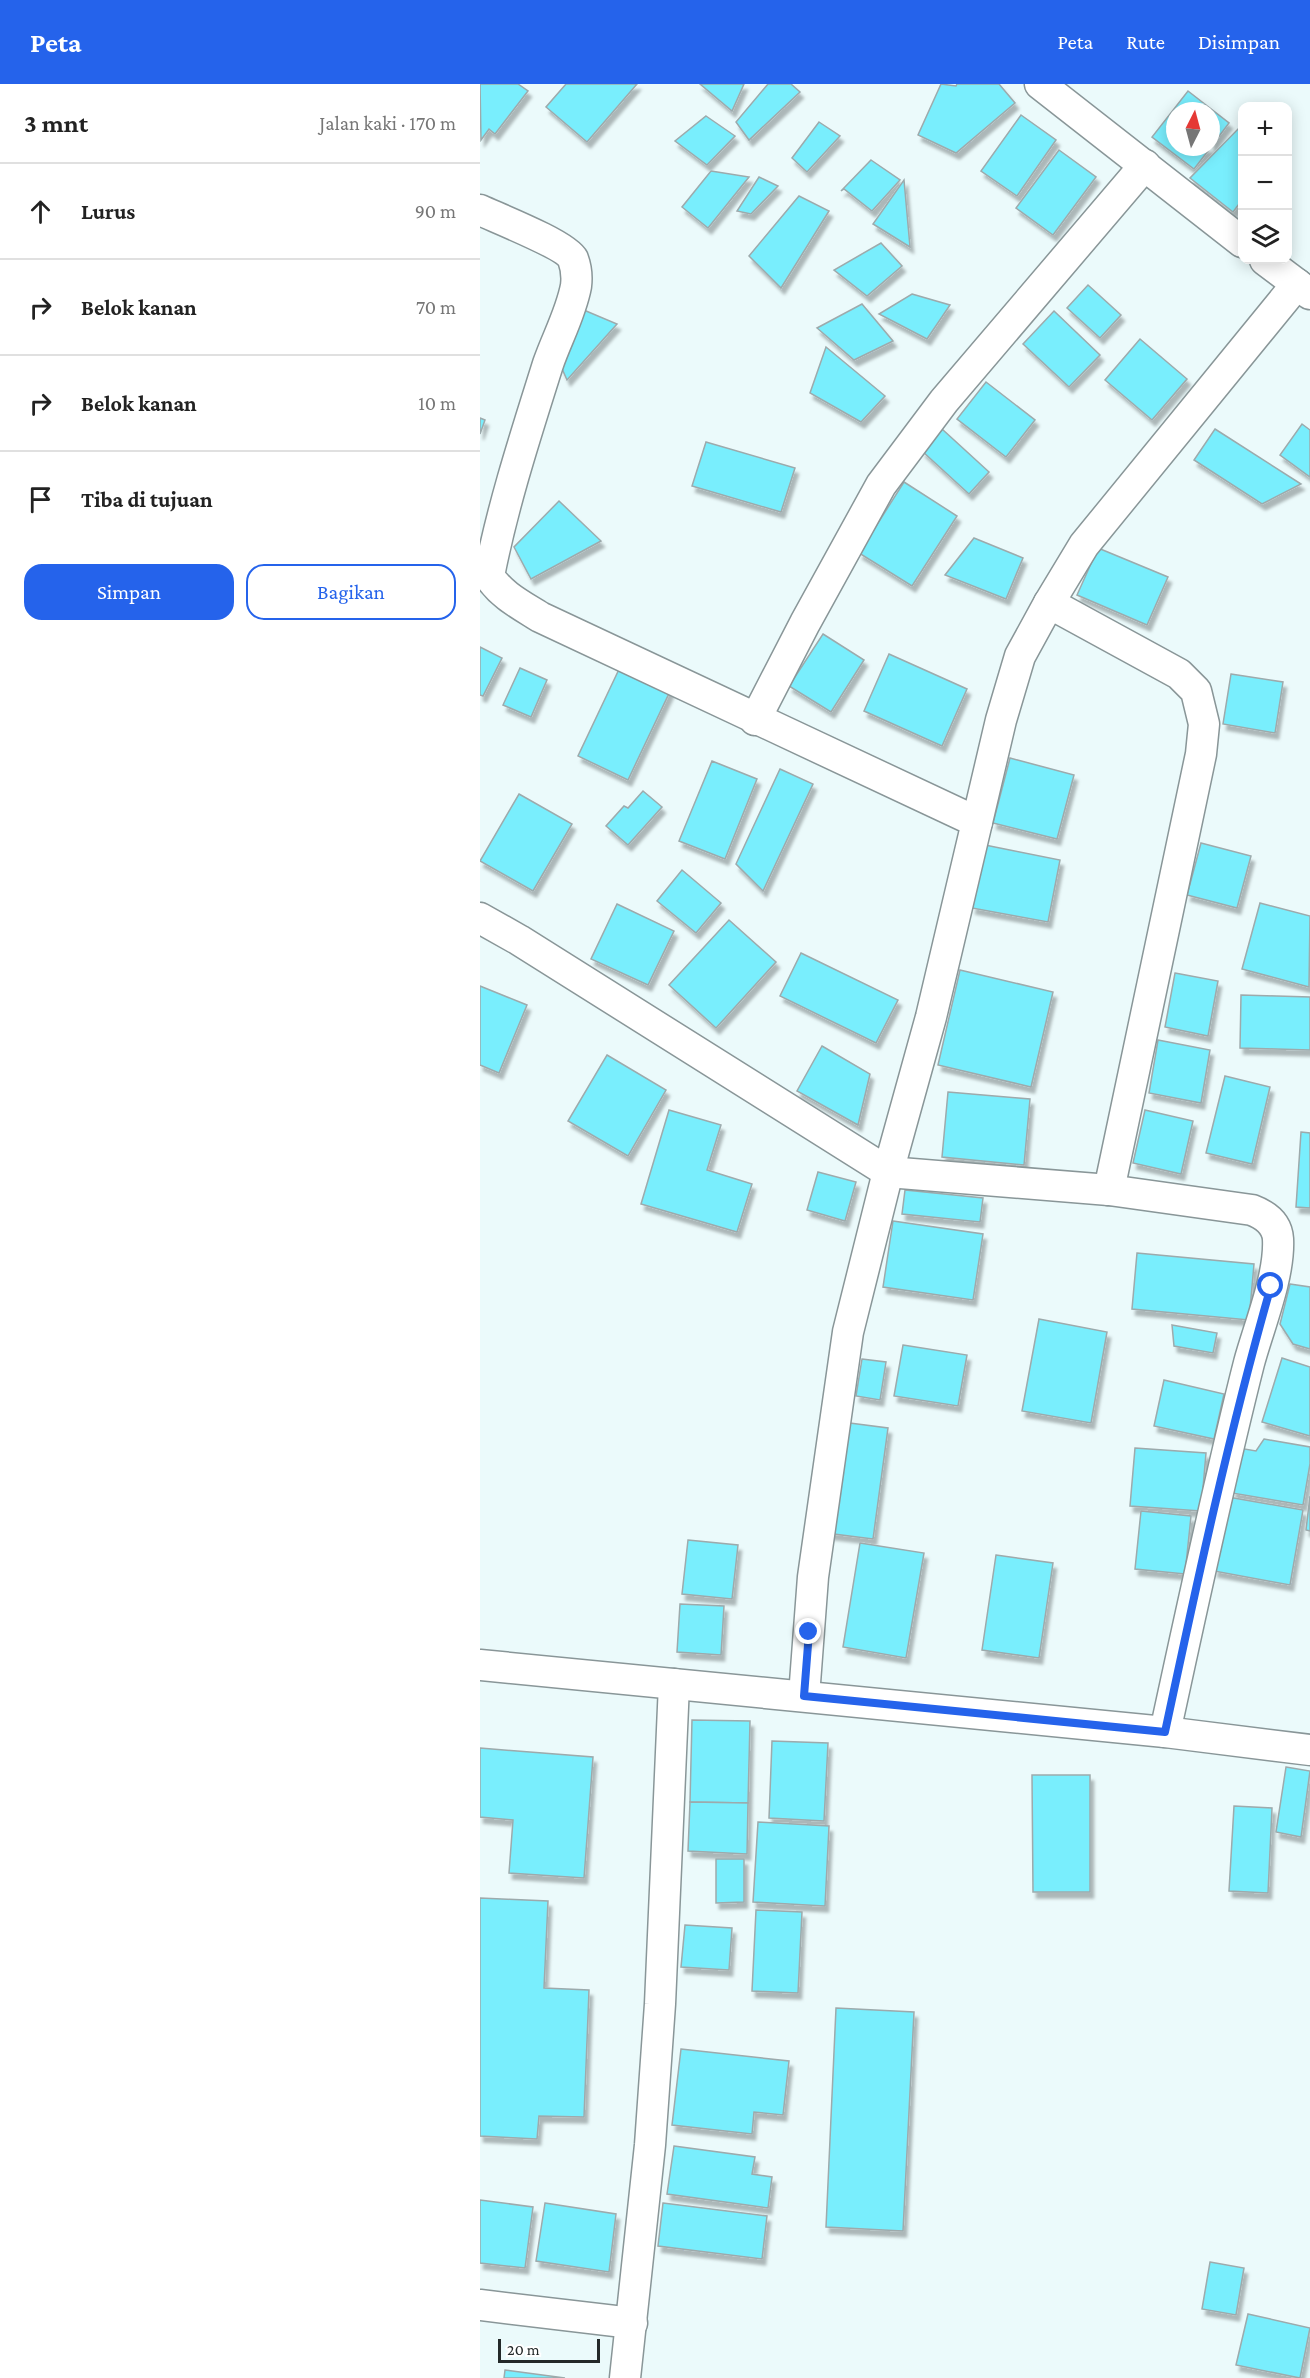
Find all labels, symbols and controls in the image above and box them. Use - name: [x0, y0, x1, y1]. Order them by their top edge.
- text: Peta: [30, 27, 82, 58]
- text: Peta: [1057, 30, 1093, 54]
- text: Rute: [1126, 30, 1165, 54]
- text: Disimpan: [1198, 30, 1280, 54]
- north arrow: [1166, 102, 1220, 156]
- map controls: [1238, 102, 1292, 264]
- button: +: [1238, 102, 1292, 156]
- text: 3 mnt: [24, 109, 88, 138]
- text: Jalan kaki · 170 m: [319, 112, 456, 134]
- button: −: [1238, 156, 1292, 210]
- icon: ahead: [24, 195, 57, 228]
- text: Lurus: [81, 199, 135, 224]
- text: 90 m: [415, 200, 456, 222]
- button: layers: [1238, 210, 1292, 264]
- icon: right: [24, 291, 57, 324]
- text: Belok kanan: [81, 295, 197, 320]
- text: 70 m: [416, 296, 456, 318]
- icon: right: [24, 387, 57, 420]
- text: Belok kanan: [81, 391, 197, 416]
- text: 10 m: [418, 392, 456, 414]
- icon: arrive: [24, 483, 57, 516]
- text: Tiba di tujuan: [81, 487, 213, 512]
- button: Simpan: [24, 564, 234, 620]
- button: Bagikan: [246, 564, 456, 620]
- route start: [1257, 1272, 1283, 1298]
- route end: [795, 1618, 821, 1644]
- scale bar: [498, 2336, 600, 2364]
- text: 20 m: [507, 2341, 540, 2358]

